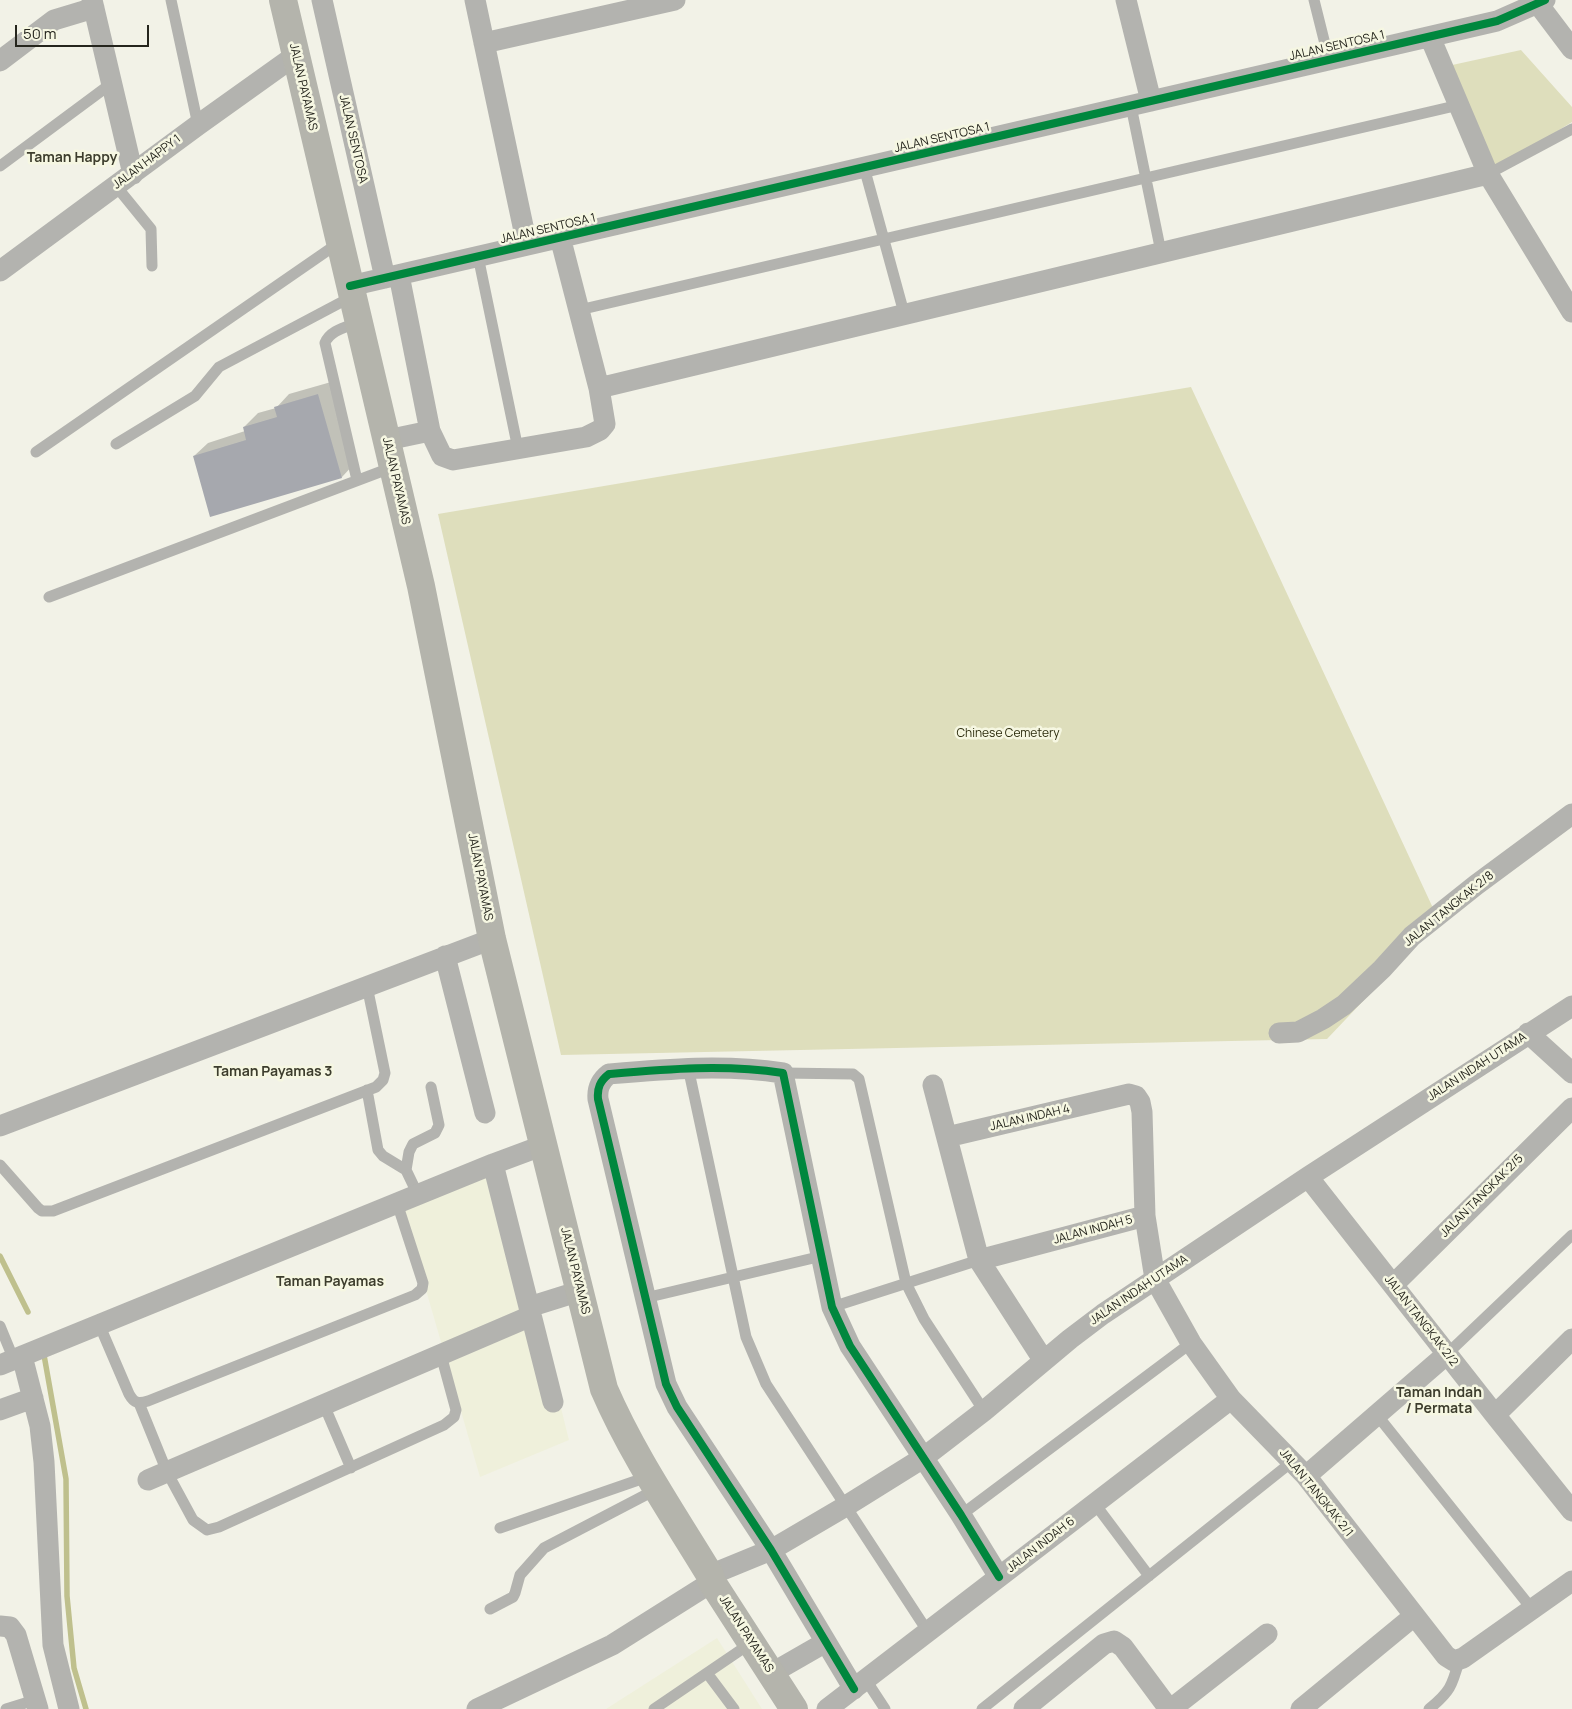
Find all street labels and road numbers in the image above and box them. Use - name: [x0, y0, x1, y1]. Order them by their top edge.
- street label: JALAN SENTOSA 1: [1288, 28, 1386, 64]
- street label: JALAN PAYAMAS: [286, 42, 320, 132]
- street label: JALAN SENTOSA: [336, 93, 370, 185]
- street label: JALAN SENTOSA 1: [893, 120, 991, 156]
- street label: JALAN HAPPY 1: [110, 132, 184, 192]
- street label: JALAN SENTOSA 1: [499, 211, 597, 247]
- street label: JALAN PAYAMAS: [379, 436, 413, 526]
- street label: JALAN PAYAMAS: [464, 832, 496, 922]
- street label: JALAN TANGKAK 2/8: [1401, 868, 1497, 950]
- street label: JALAN INDAH UTAMA: [1425, 1030, 1529, 1104]
- street label: JALAN INDAH 4: [989, 1102, 1071, 1134]
- street label: JALAN TANGKAK 2/5: [1438, 1152, 1526, 1240]
- street label: JALAN INDAH 5: [1052, 1213, 1134, 1247]
- street label: JALAN PAYAMAS: [557, 1226, 593, 1316]
- street label: JALAN INDAH UTAMA: [1087, 1252, 1191, 1328]
- street label: JALAN TANGKAK 2/2: [1381, 1273, 1461, 1369]
- street label: JALAN TANGKAK 2/1: [1276, 1446, 1356, 1540]
- street label: JALAN INDAH 6: [1004, 1514, 1078, 1576]
- street label: JALAN PAYAMAS: [716, 1593, 776, 1675]

